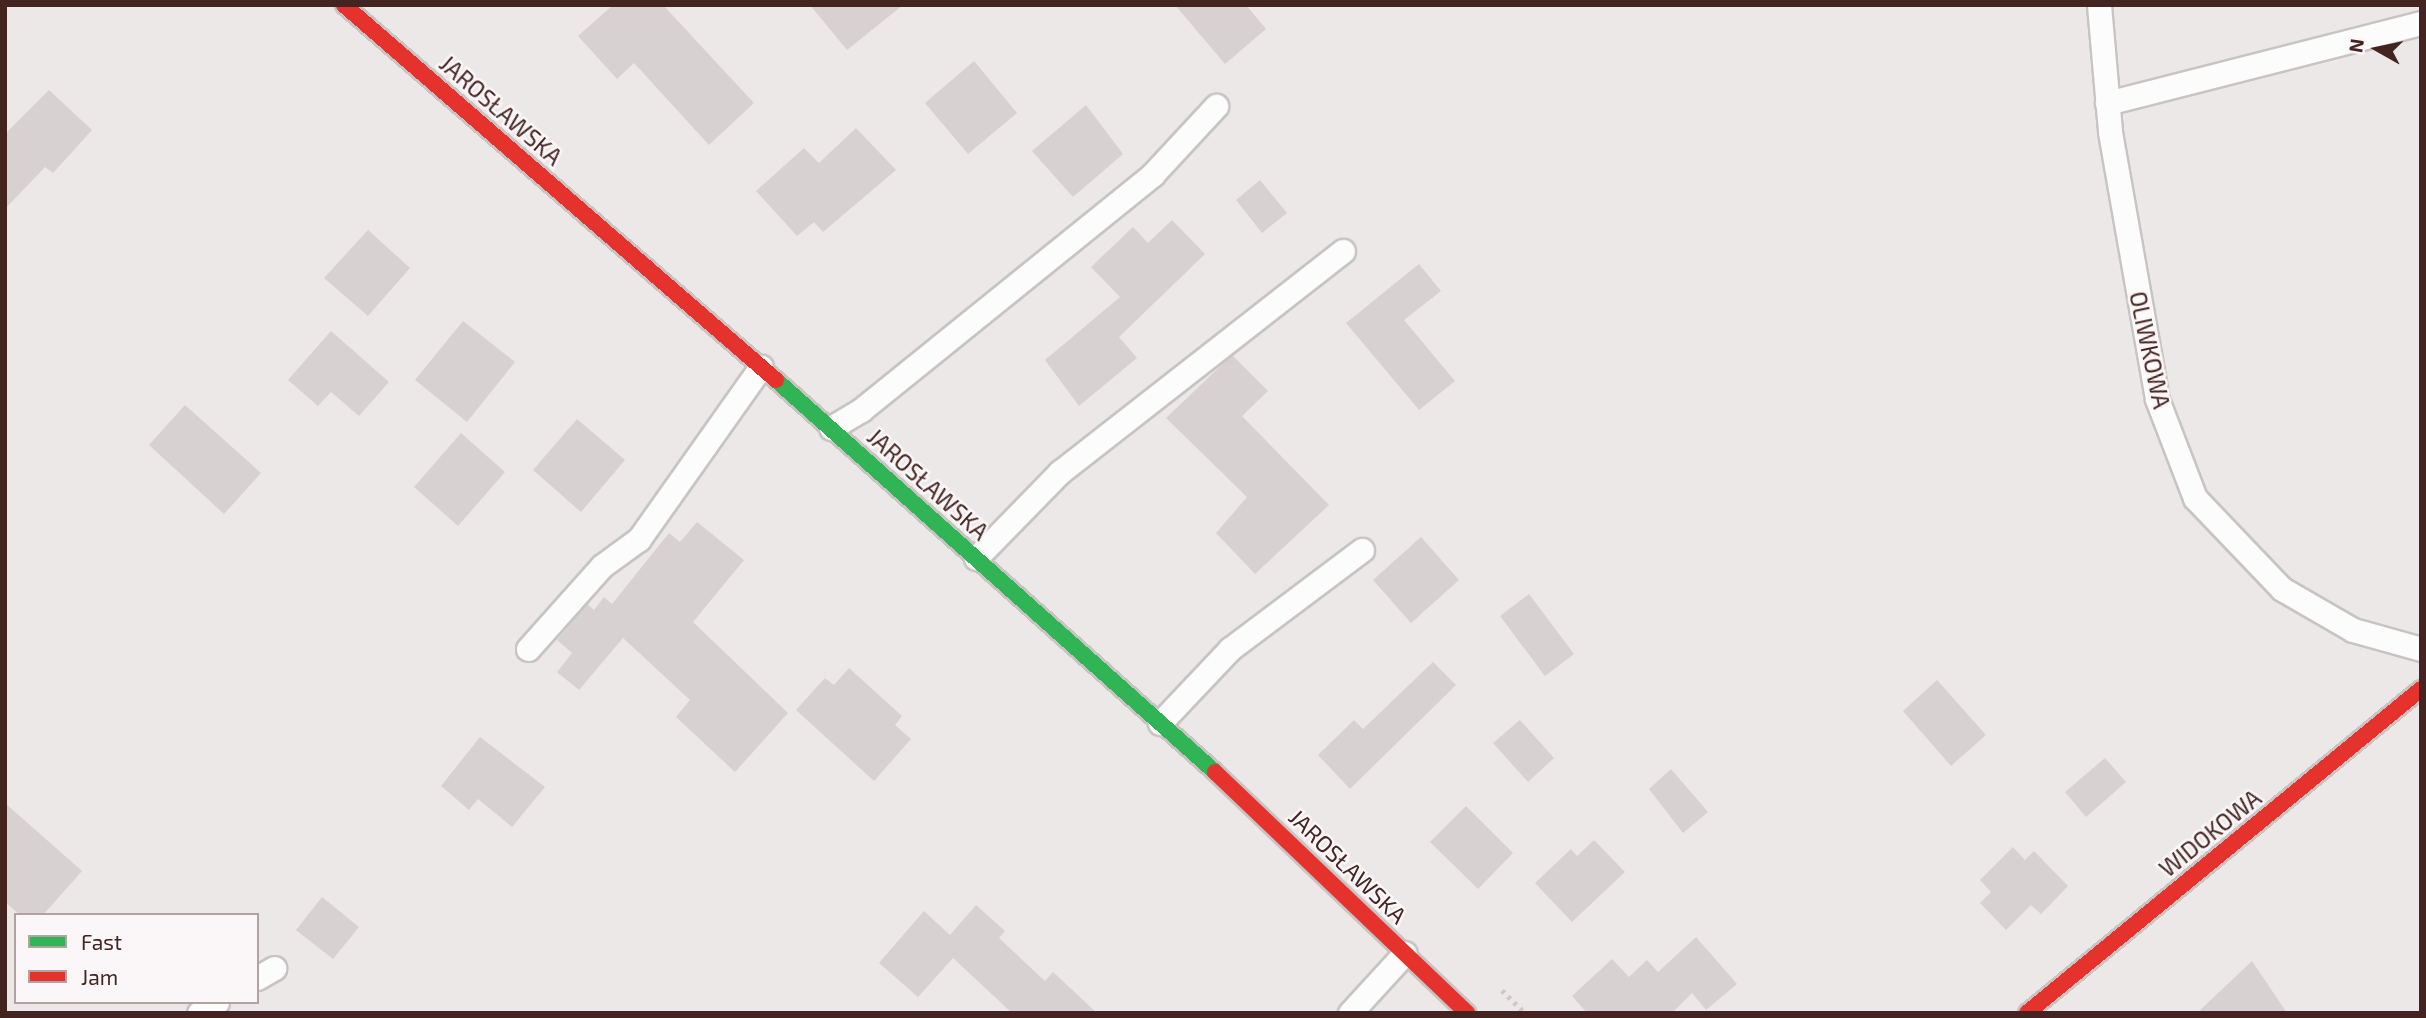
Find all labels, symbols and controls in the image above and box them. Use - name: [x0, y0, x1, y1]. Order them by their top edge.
- north arrow: [2342, 14, 2412, 84]
- text: N: [2343, 37, 2368, 54]
- street label: JAROSŁAWSKA: [434, 49, 568, 171]
- street label: OLIWKOWA: [2124, 289, 2176, 411]
- street label: JAROSŁAWSKA: [862, 423, 994, 545]
- street label: WIDOKOWA: [2154, 784, 2266, 882]
- street label: JAROSŁAWSKA: [1283, 803, 1413, 929]
- legend: [14, 913, 259, 1004]
- text: Fast: [81, 929, 122, 954]
- text: Jam: [81, 964, 118, 989]

